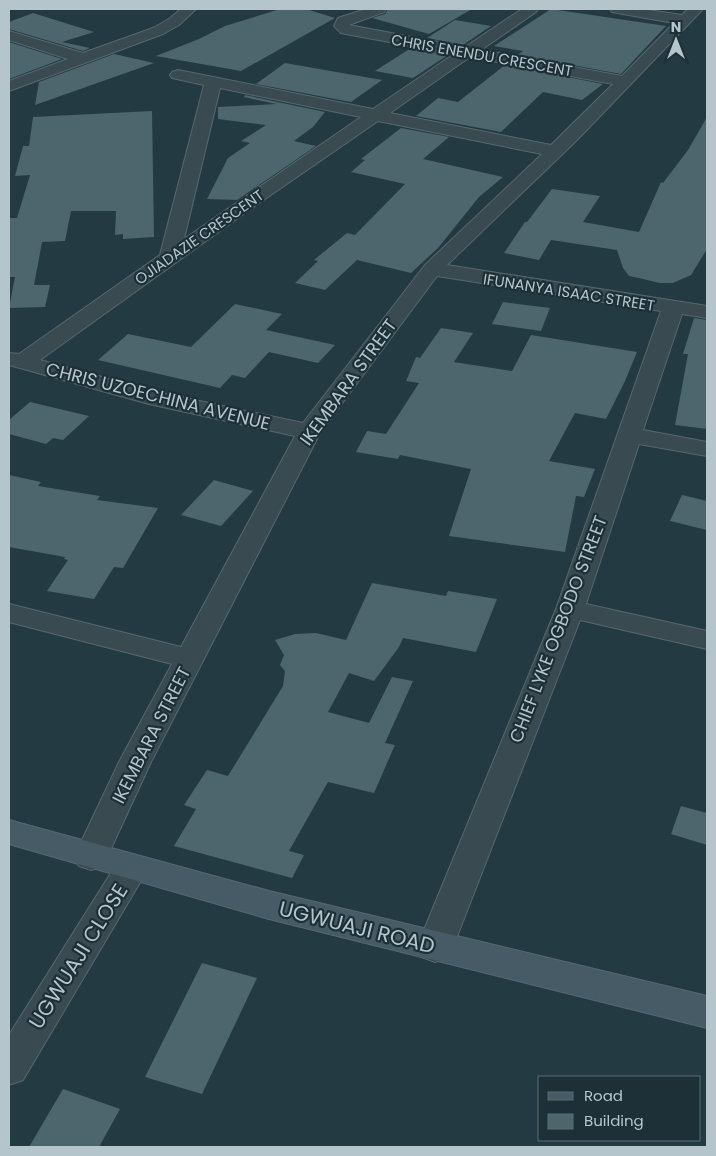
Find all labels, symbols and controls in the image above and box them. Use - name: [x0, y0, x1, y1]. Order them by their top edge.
- north arrow: [651, 15, 701, 65]
- text: N: [671, 17, 681, 37]
- street label: CHRIS ENENDU CRESCENT: [390, 29, 574, 81]
- street label: OJIADAZIE CRESCENT: [130, 185, 268, 289]
- street label: IFUNANYA ISAAC STREET: [482, 268, 656, 316]
- street label: IKEMBARA STREET: [294, 314, 402, 450]
- street label: CHRIS UZOECHINA AVENUE: [43, 356, 273, 436]
- street label: CHIEF LYKE OGBODO STREET: [503, 512, 613, 746]
- street label: IKEMBARA STREET: [106, 662, 196, 808]
- street label: UGWUAJI CLOSE: [22, 878, 134, 1034]
- street label: UGWUAJI ROAD: [276, 894, 438, 960]
- legend: [538, 1076, 701, 1141]
- text: Road: [584, 1085, 623, 1106]
- text: Building: [584, 1110, 644, 1131]

